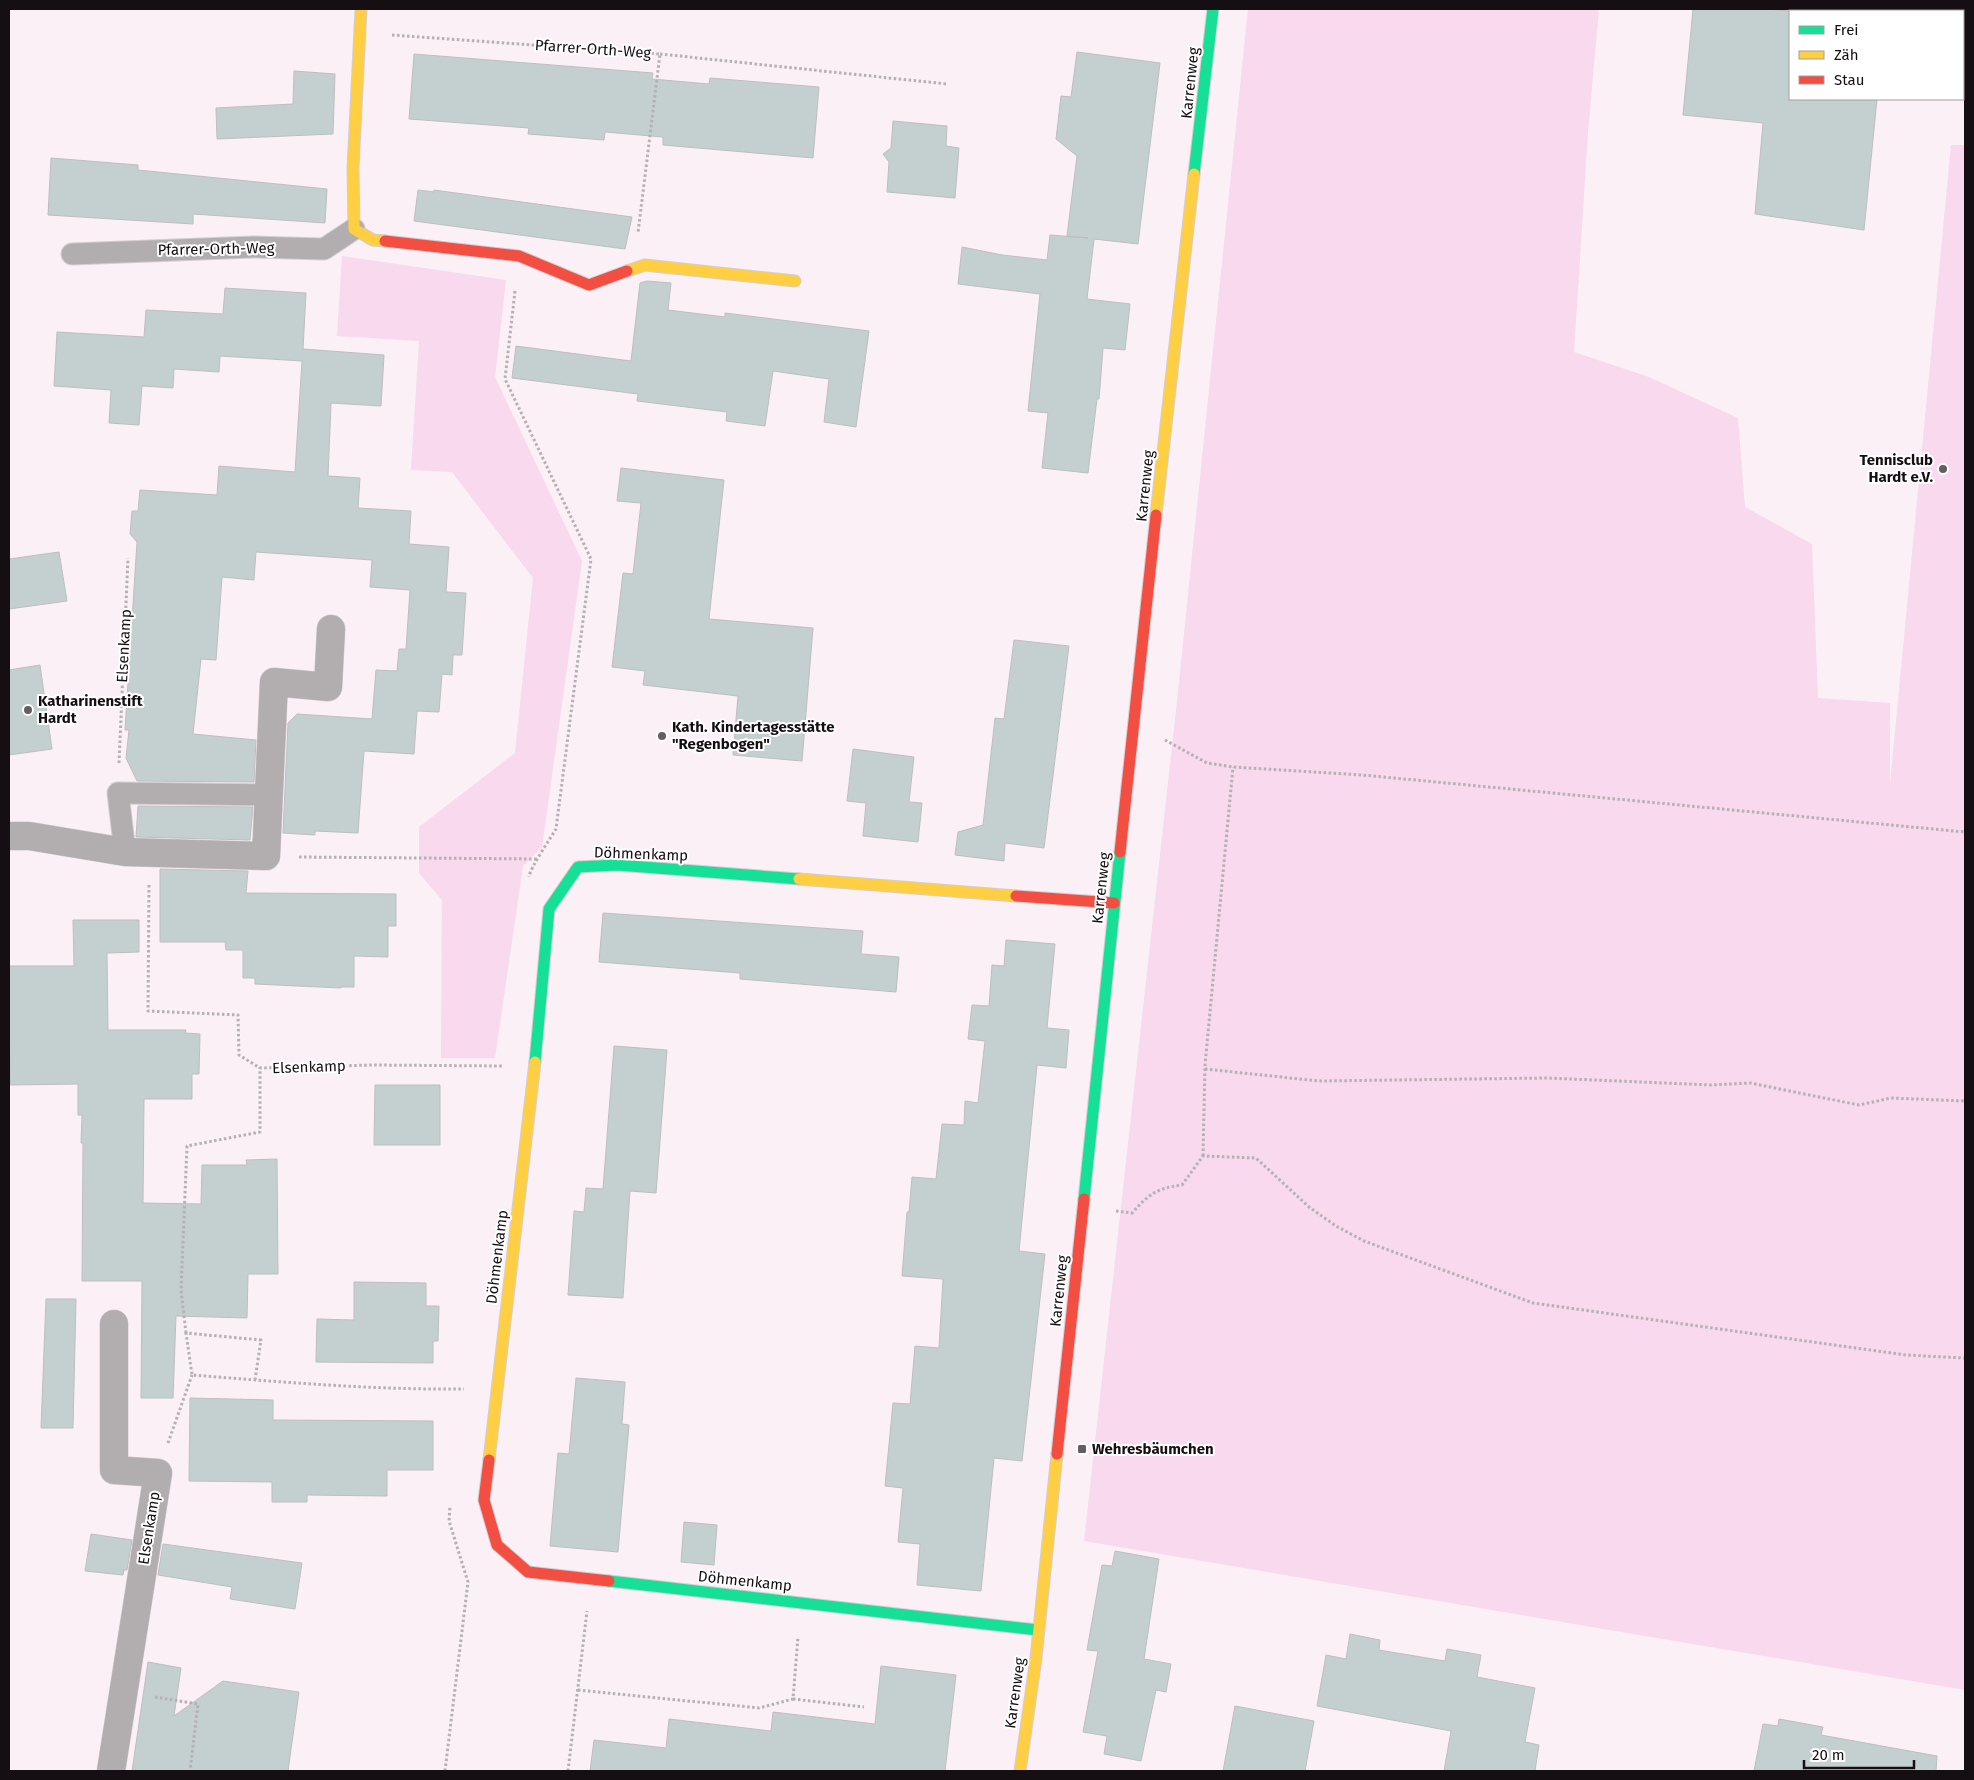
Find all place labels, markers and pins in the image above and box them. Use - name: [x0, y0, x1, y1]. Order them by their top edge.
- place label: Tennisclub Hardt e.V.: [1859, 451, 1933, 486]
- marker: Tennisclub Hardt e.V.: [1937, 463, 1949, 475]
- place label: Katharinenstift Hardt: [38, 692, 143, 727]
- marker: Katharinenstift Hardt: [22, 704, 34, 716]
- place label: Kath. Kindertagesstätte "Regenbogen": [672, 718, 835, 753]
- marker: Kath. Kindertagesstätte "Regenbogen": [656, 730, 668, 742]
- place label: Wehresbäumchen: [1092, 1440, 1214, 1458]
- marker: Wehresbäumchen: [1076, 1443, 1088, 1455]

